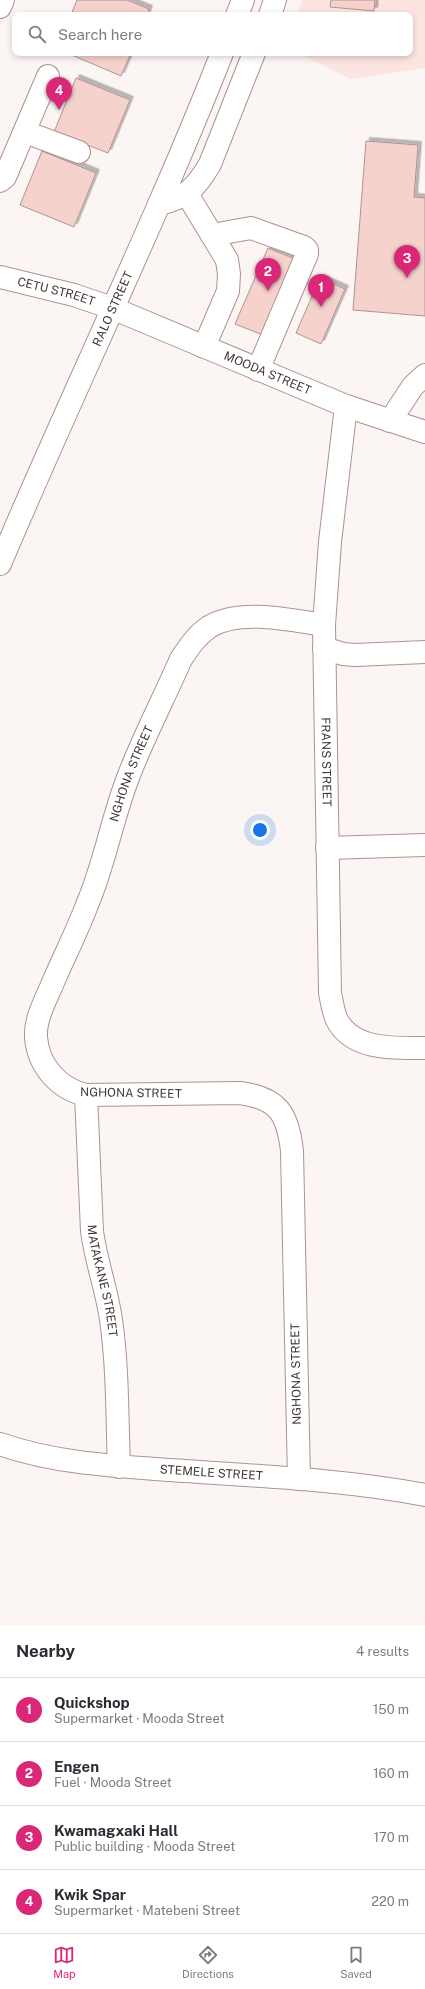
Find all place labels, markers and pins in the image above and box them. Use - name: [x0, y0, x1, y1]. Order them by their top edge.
- pin: 4: [46, 77, 72, 110]
- pin: 3: [394, 245, 420, 278]
- pin: 2: [255, 258, 281, 291]
- pin: 1: [308, 274, 334, 307]

